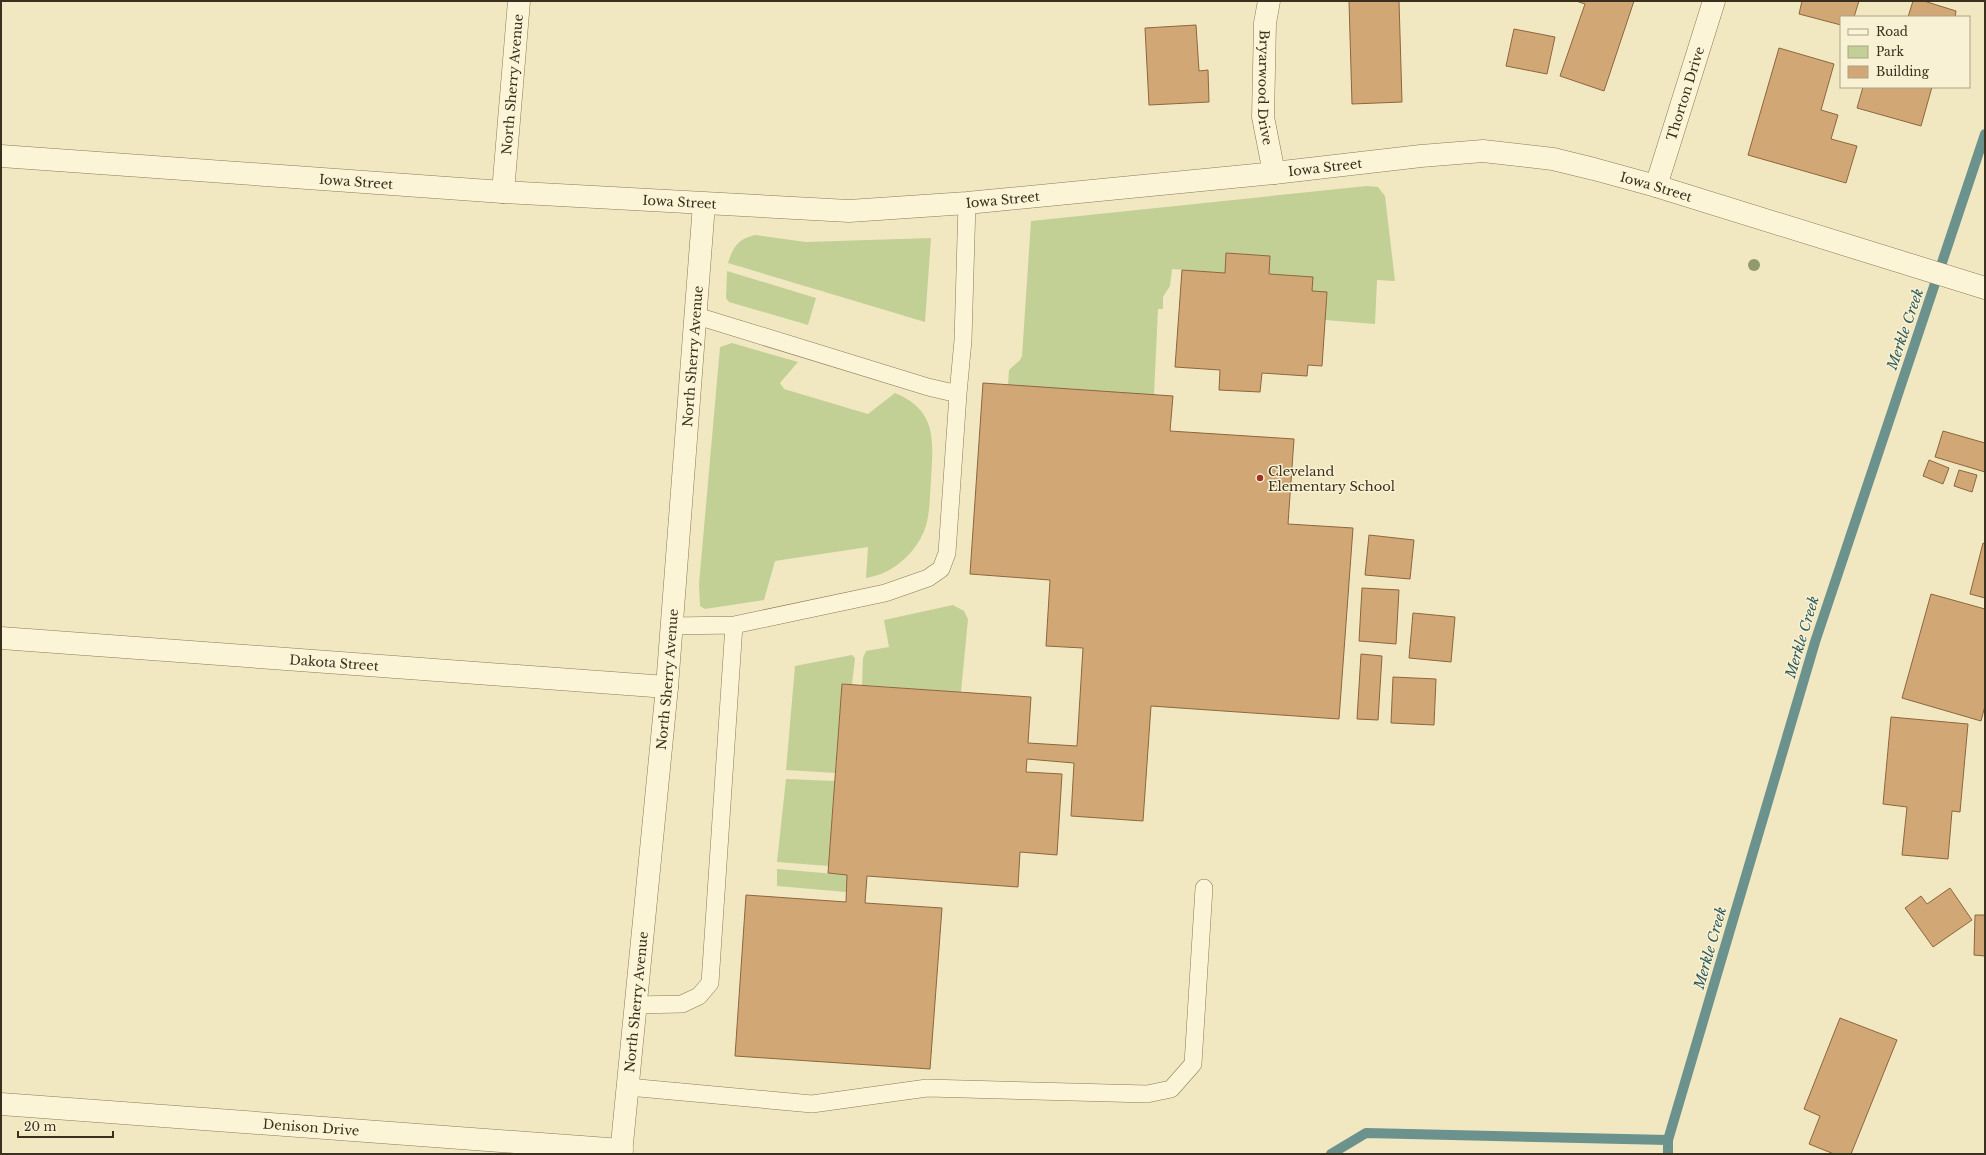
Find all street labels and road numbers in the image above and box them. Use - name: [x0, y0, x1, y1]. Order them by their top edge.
- street label: North Sherry Avenue: [498, 13, 527, 156]
- street label: Bryarwood Drive: [1254, 30, 1276, 147]
- street label: Thorton Drive: [1663, 45, 1708, 143]
- street label: Iowa Street: [1287, 155, 1363, 180]
- street label: Iowa Street: [1618, 169, 1694, 206]
- street label: Iowa Street: [318, 171, 394, 193]
- street label: Iowa Street: [965, 188, 1041, 212]
- street label: Iowa Street: [642, 192, 717, 213]
- street label: North Sherry Avenue: [679, 285, 707, 427]
- street label: North Sherry Avenue: [653, 608, 682, 751]
- street label: Dakota Street: [289, 651, 379, 675]
- street label: North Sherry Avenue: [621, 931, 652, 1073]
- street label: Denison Drive: [262, 1115, 360, 1140]

